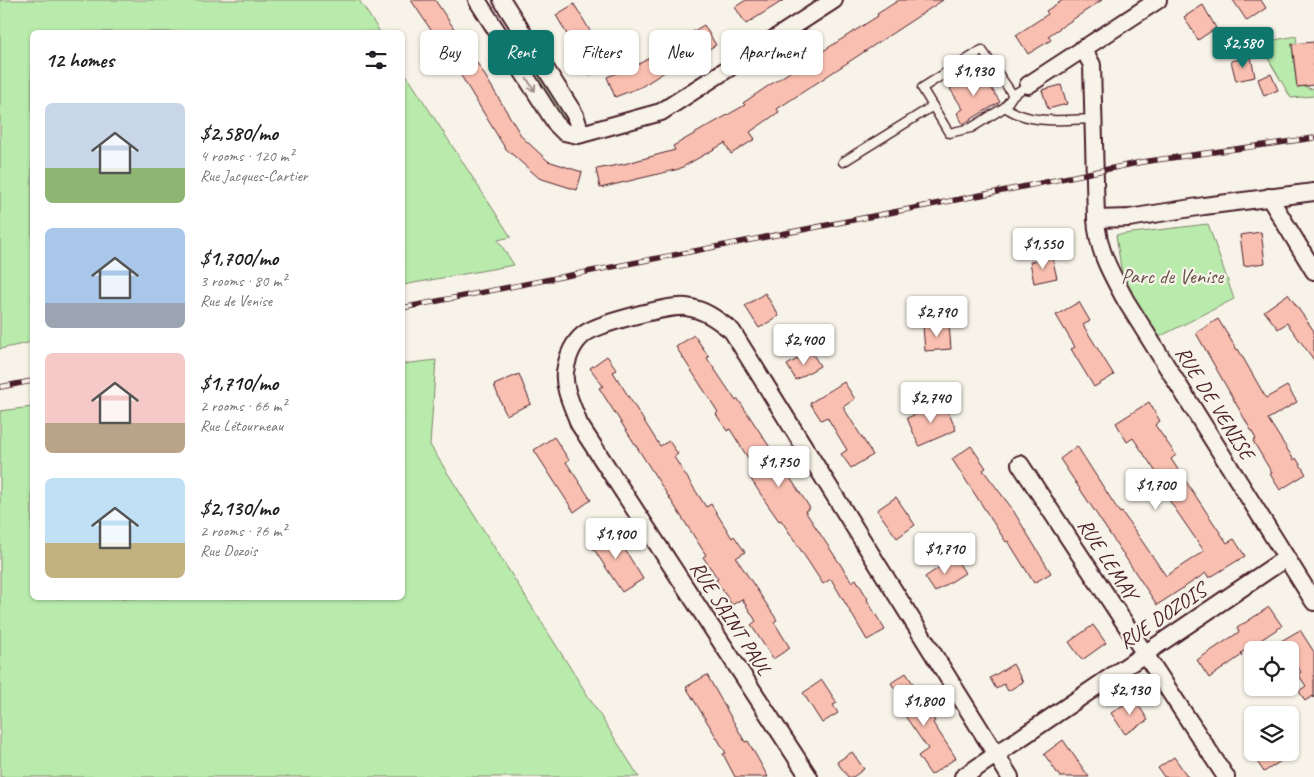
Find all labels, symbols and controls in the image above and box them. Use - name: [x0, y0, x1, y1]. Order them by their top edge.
- pin: $2,580: [1202, 27, 1284, 69]
- chip: Buy: [420, 30, 478, 75]
- chip: Rent: [488, 30, 554, 75]
- chip: Filters: [564, 30, 639, 75]
- chip: New: [649, 30, 711, 75]
- chip: Apartment: [721, 30, 823, 75]
- text: $2,580: [1224, 33, 1262, 53]
- icon: filters: [362, 46, 390, 74]
- text: 12 homes: [45, 47, 114, 73]
- pin: $1,930: [933, 54, 1015, 97]
- text: $1,930: [955, 61, 993, 81]
- one-way arrow: [527, 78, 537, 92]
- text: $2,580/mo: [200, 120, 278, 146]
- icon: home: [85, 123, 145, 183]
- text: 4 rooms · 120 m²: [200, 146, 294, 166]
- text: Rue Jacques-Cartier: [200, 166, 308, 186]
- pin: $1,550: [1002, 228, 1084, 270]
- text: $1,550: [1024, 234, 1062, 254]
- text: $1,700/mo: [200, 245, 278, 271]
- icon: home: [85, 248, 145, 308]
- park label: Parc de Venise: [1121, 263, 1224, 289]
- text: 3 rooms · 80 m²: [200, 271, 286, 291]
- text: Rue de Venise: [200, 291, 272, 311]
- pin: $2,790: [896, 296, 978, 338]
- text: $2,790: [918, 302, 956, 322]
- pin: $2,400: [763, 324, 845, 366]
- text: $2,400: [784, 330, 824, 350]
- street label: RUE DE VENISE: [1170, 341, 1262, 467]
- text: $1,710/mo: [200, 370, 278, 396]
- icon: home: [85, 373, 145, 433]
- pin: $2,740: [890, 382, 972, 424]
- text: $2,740: [911, 388, 951, 408]
- text: 2 rooms · 66 m²: [200, 396, 286, 416]
- text: Rue Létourneau: [200, 416, 283, 436]
- pin: $1,750: [738, 446, 820, 488]
- text: $1,750: [760, 452, 798, 472]
- pin: $1,700: [1115, 468, 1197, 511]
- text: $1,700: [1136, 475, 1176, 495]
- text: $2,130/mo: [200, 495, 278, 521]
- icon: home: [85, 498, 145, 558]
- street label: RUE LEMAY: [1072, 513, 1146, 608]
- pin: $1,900: [575, 518, 657, 560]
- text: 2 rooms · 76 m²: [200, 521, 286, 541]
- text: $1,900: [597, 524, 635, 544]
- pin: $1,710: [904, 532, 986, 575]
- text: $1,710: [925, 539, 965, 559]
- text: Rue Dozois: [200, 541, 257, 561]
- street label: RUE SAINT PAUL: [685, 556, 778, 681]
- street label: RUE DOZOIS: [1113, 575, 1214, 655]
- map controls: [1244, 641, 1299, 761]
- button: locate: [1244, 641, 1299, 696]
- pin: $2,130: [1089, 674, 1171, 716]
- text: $2,130: [1110, 680, 1150, 700]
- pin: $1,800: [883, 684, 965, 727]
- text: $1,800: [904, 691, 944, 711]
- button: layers: [1244, 706, 1299, 761]

